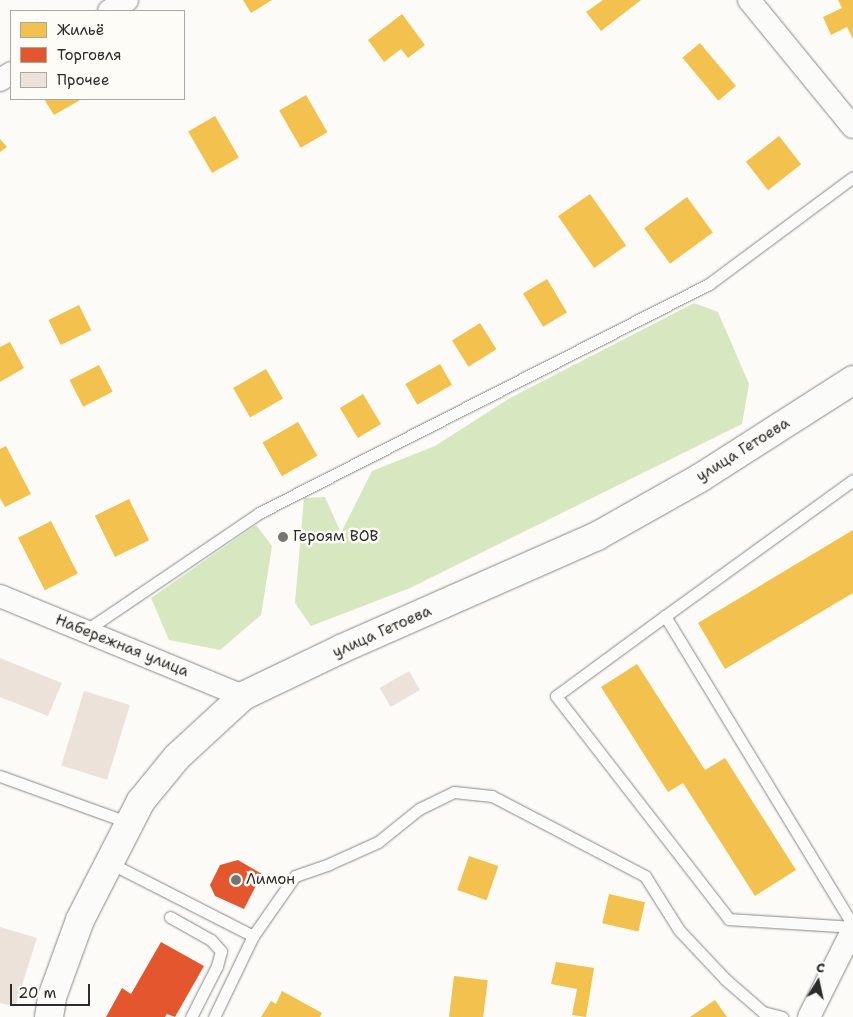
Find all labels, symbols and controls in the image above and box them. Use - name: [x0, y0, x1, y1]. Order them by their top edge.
- legend: [10, 10, 185, 100]
- text: Жильё: [57, 20, 104, 40]
- text: Торговля: [57, 45, 122, 65]
- text: Прочее: [57, 70, 109, 90]
- street label: улица Гетоева: [693, 414, 793, 486]
- place label: Героям ВОВ: [293, 528, 378, 546]
- marker: Героям ВОВ: [277, 531, 289, 543]
- street label: улица Гетоева: [330, 602, 434, 662]
- street label: Набережная улица: [53, 611, 191, 681]
- place label: Лимон: [246, 871, 295, 889]
- marker: Лимон: [230, 874, 242, 886]
- north arrow: [793, 957, 843, 1007]
- text: С: [815, 958, 826, 977]
- scale bar: [12, 974, 92, 1006]
- text: 20 m: [18, 983, 57, 1003]

